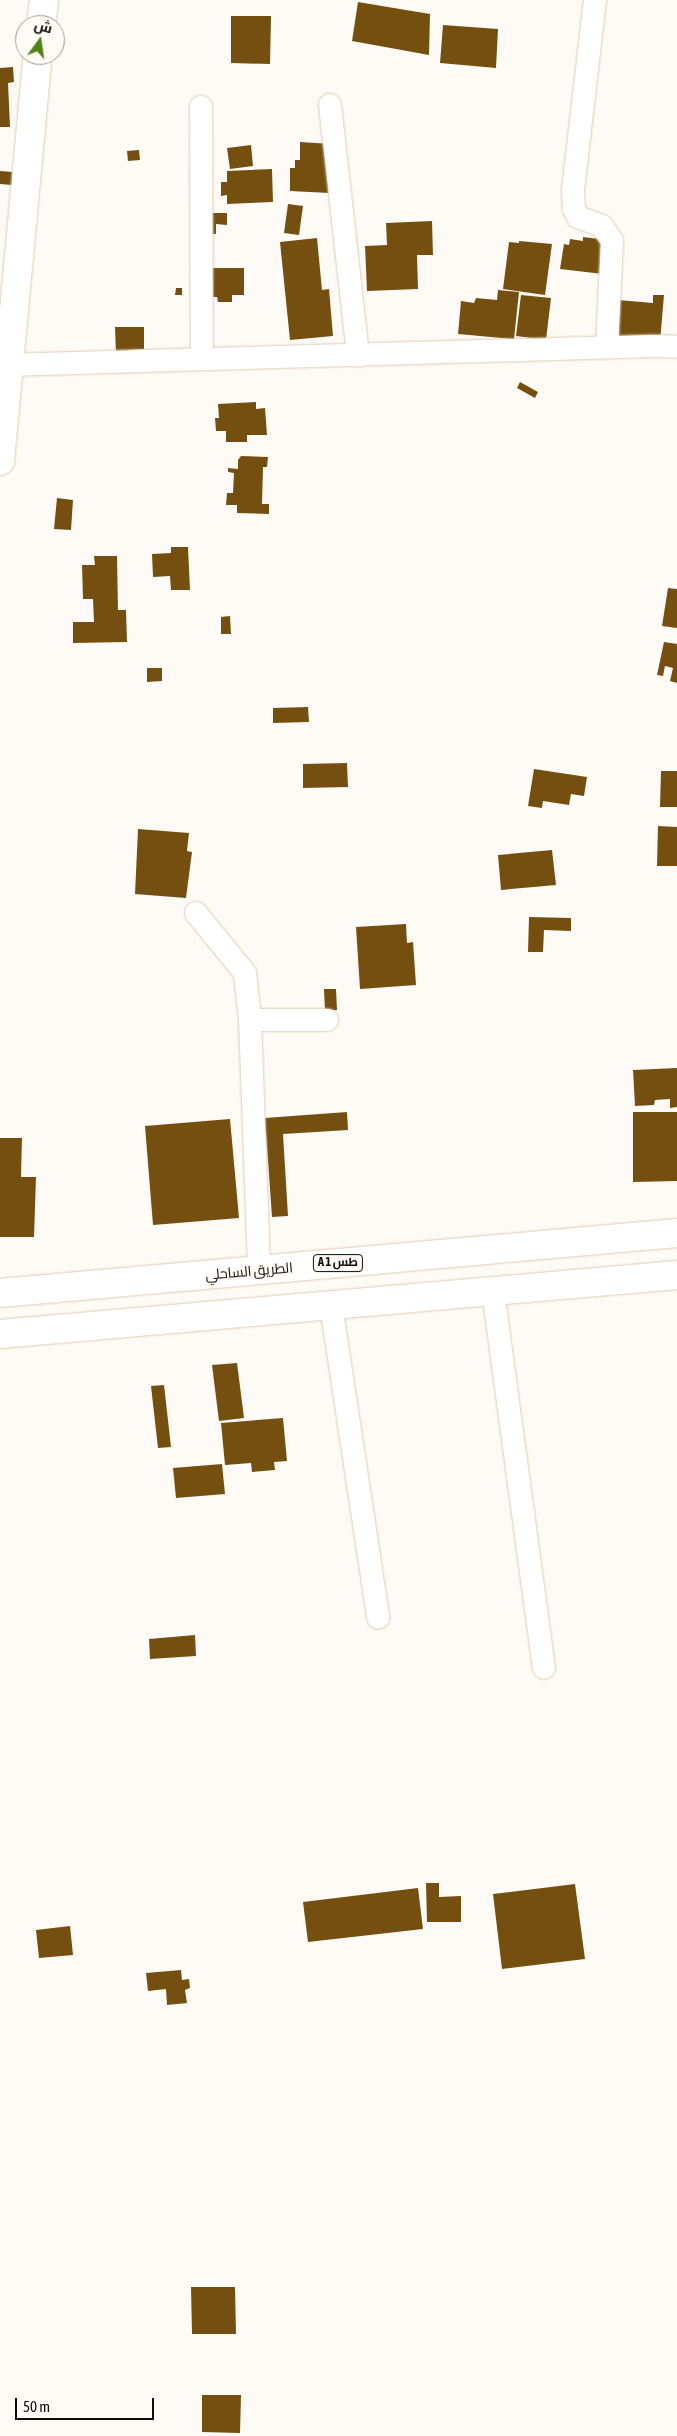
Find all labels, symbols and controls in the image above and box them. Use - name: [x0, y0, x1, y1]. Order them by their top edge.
- north arrow: [15, 15, 65, 65]
- text: ش: [33, 16, 54, 36]
- road number: A 1 طس: [312, 1254, 364, 1272]
- street label: الطريق الساحلي: [204, 1259, 294, 1283]
- scale bar: [18, 2388, 156, 2420]
- text: 50 m: [23, 2398, 50, 2415]

